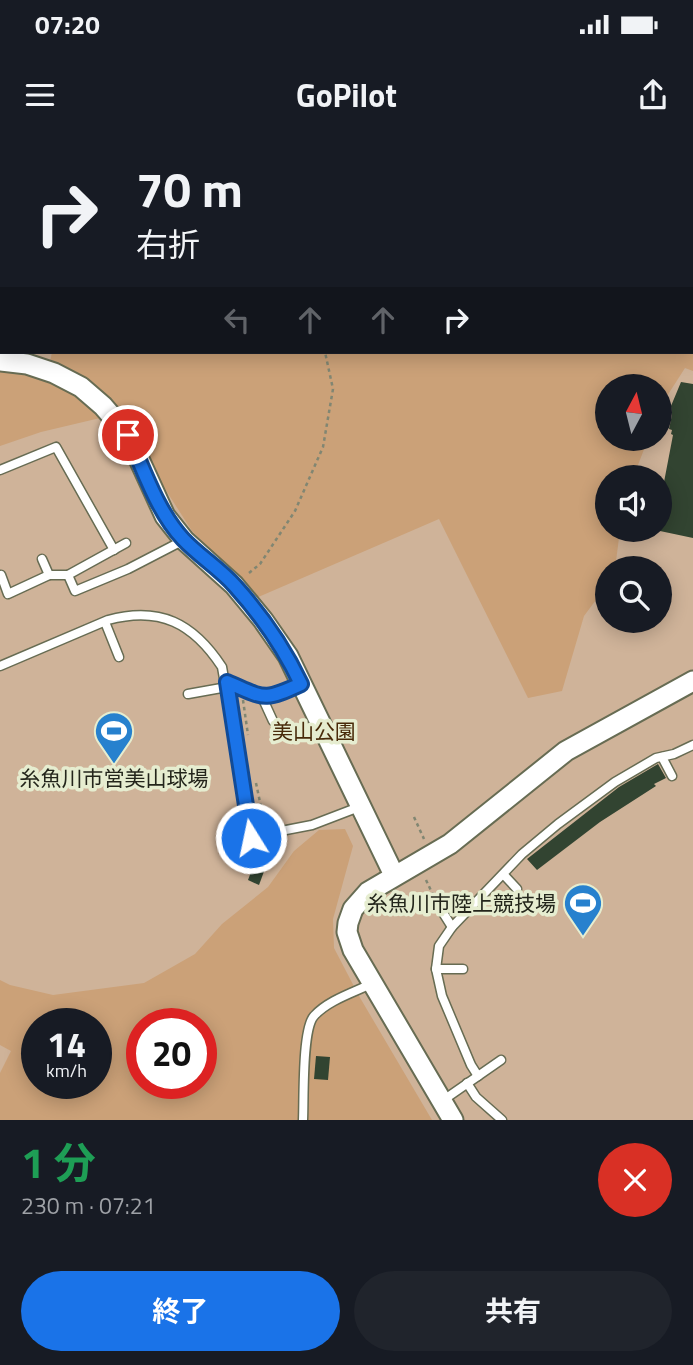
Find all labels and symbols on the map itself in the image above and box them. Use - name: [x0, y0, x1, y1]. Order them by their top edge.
- north arrow: [595, 374, 672, 452]
- pin: [98, 405, 158, 465]
- sports icon: 糸魚川市営美山球場: [93, 710, 135, 765]
- park label: 美山公園: [272, 715, 356, 747]
- place label: 糸魚川市営美山球場: [20, 762, 209, 794]
- position arrow: [214, 801, 288, 875]
- sports icon: 糸魚川市陸上競技場: [562, 882, 604, 937]
- place label: 糸魚川市陸上競技場: [367, 887, 556, 919]
- speed limit sign: 20: [126, 1008, 217, 1099]

